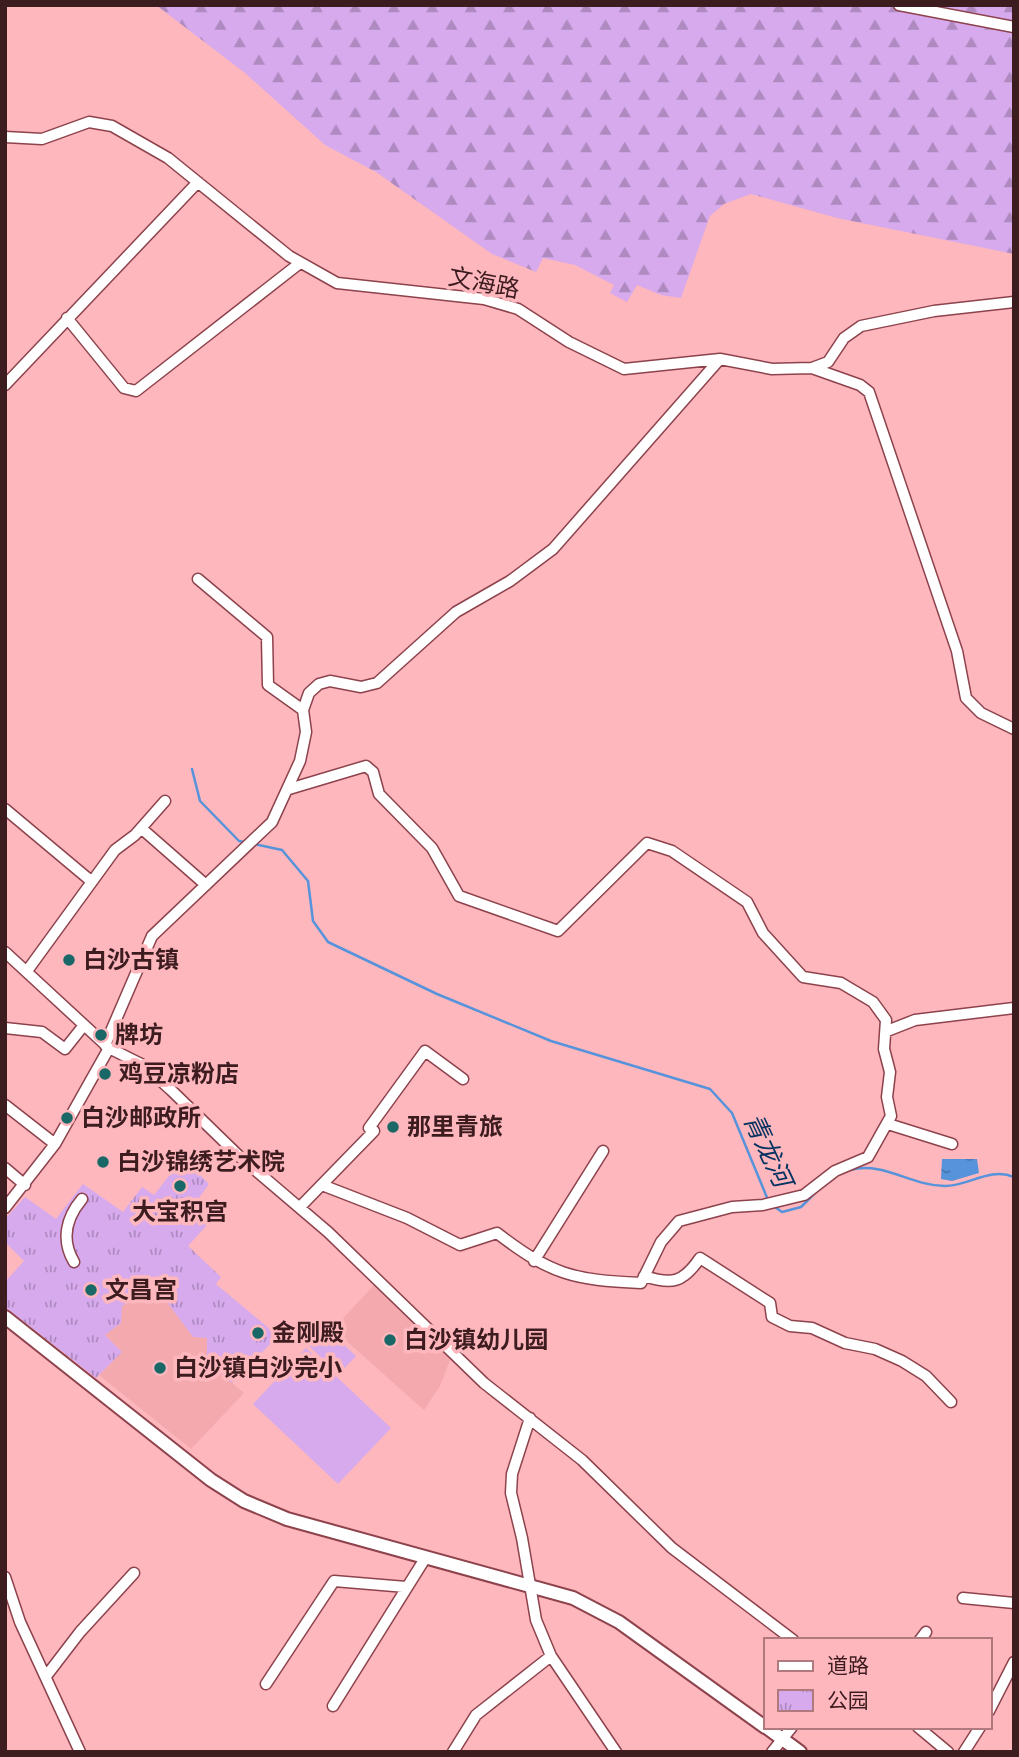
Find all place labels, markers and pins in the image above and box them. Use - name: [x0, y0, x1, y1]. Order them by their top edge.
- place label: 白沙古镇: [83, 943, 179, 976]
- marker: 白沙古镇: [61, 952, 77, 968]
- place label: 牌坊: [115, 1018, 163, 1051]
- marker: 牌坊: [93, 1027, 109, 1043]
- place label: 鸡豆凉粉店: [119, 1057, 239, 1090]
- marker: 鸡豆凉粉店: [97, 1066, 113, 1082]
- place label: 白沙邮政所: [81, 1101, 201, 1134]
- marker: 白沙邮政所: [59, 1110, 75, 1126]
- place label: 那里青旅: [407, 1110, 503, 1143]
- marker: 那里青旅: [385, 1119, 401, 1135]
- place label: 白沙锦绣艺术院: [117, 1145, 285, 1178]
- marker: 白沙锦绣艺术院: [95, 1154, 111, 1170]
- marker: 大宝积宫: [172, 1178, 188, 1194]
- place label: 大宝积宫: [132, 1195, 228, 1228]
- place label: 文昌宫: [105, 1273, 177, 1306]
- marker: 文昌宫: [83, 1282, 99, 1298]
- place label: 金刚殿: [272, 1316, 344, 1349]
- place label: 白沙镇幼儿园: [404, 1323, 548, 1356]
- marker: 金刚殿: [250, 1325, 266, 1341]
- marker: 白沙镇幼儿园: [382, 1332, 398, 1348]
- place label: 白沙镇白沙完小: [174, 1351, 342, 1384]
- marker: 白沙镇白沙完小: [152, 1360, 168, 1376]

